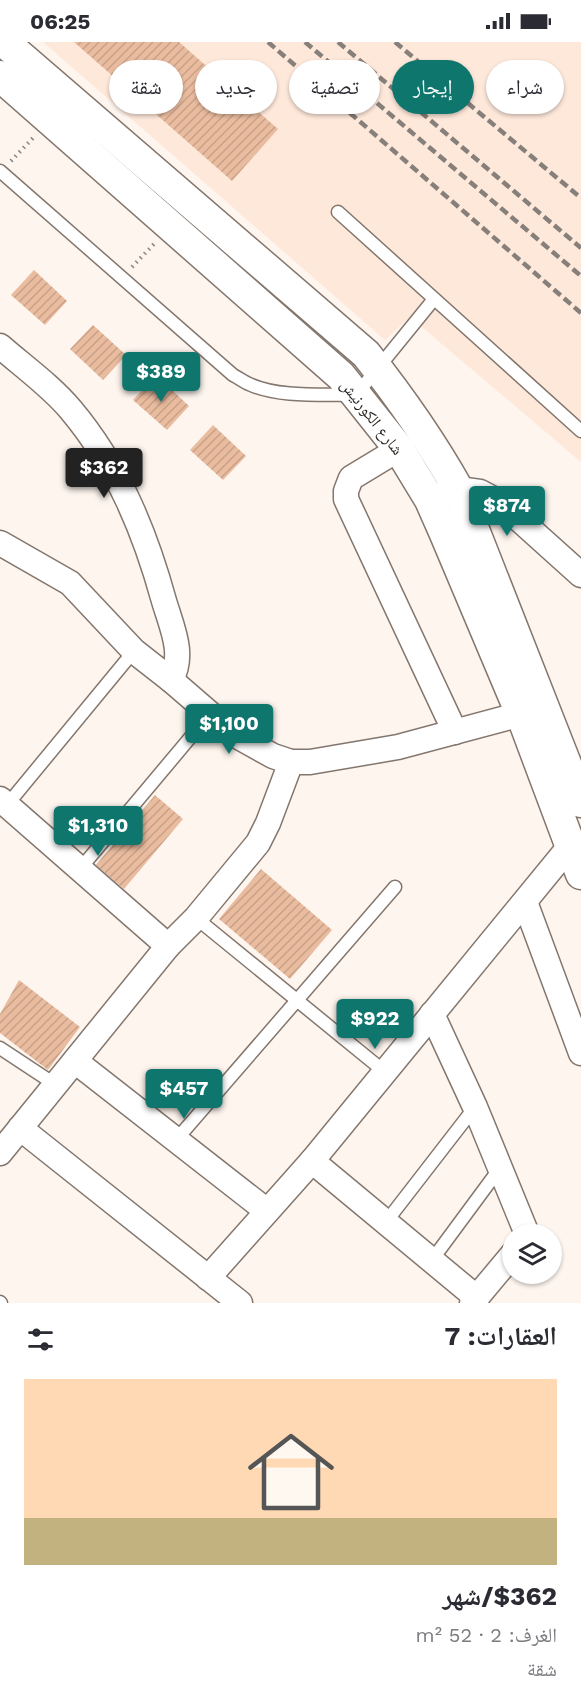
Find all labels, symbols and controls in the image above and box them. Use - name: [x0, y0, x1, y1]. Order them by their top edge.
- text: 06:25: [30, 9, 90, 34]
- chip: شقة: [109, 60, 183, 114]
- chip: جديد: [195, 60, 277, 114]
- chip: تصفية: [289, 60, 380, 114]
- chip: إيجار: [392, 60, 474, 114]
- chip: شراء: [486, 60, 564, 114]
- pin: $389: [125, 352, 197, 403]
- text: $389: [136, 359, 186, 383]
- street label: شارع الكورنيش: [336, 375, 407, 459]
- pin: $362: [68, 448, 140, 499]
- text: $362: [80, 455, 128, 479]
- pin: $874: [471, 486, 543, 537]
- text: $874: [483, 493, 531, 517]
- pin: $1,100: [180, 704, 278, 755]
- text: $1,100: [199, 711, 259, 735]
- pin: $1,310: [49, 806, 147, 857]
- text: $1,310: [68, 813, 128, 837]
- pin: $922: [339, 999, 411, 1050]
- text: $922: [351, 1006, 399, 1030]
- pin: $457: [148, 1069, 220, 1120]
- text: $457: [160, 1076, 208, 1100]
- map controls: [502, 1224, 562, 1284]
- button: layers: [502, 1224, 562, 1284]
- text: العقارات: 7: [445, 1321, 557, 1351]
- icon: filters: [24, 1323, 57, 1356]
- icon: home: [237, 1418, 345, 1526]
- text: $362/شهر: [442, 1581, 557, 1611]
- text: الغرف: 2 · 52 m²: [416, 1623, 557, 1647]
- text: شقة: [527, 1657, 557, 1681]

